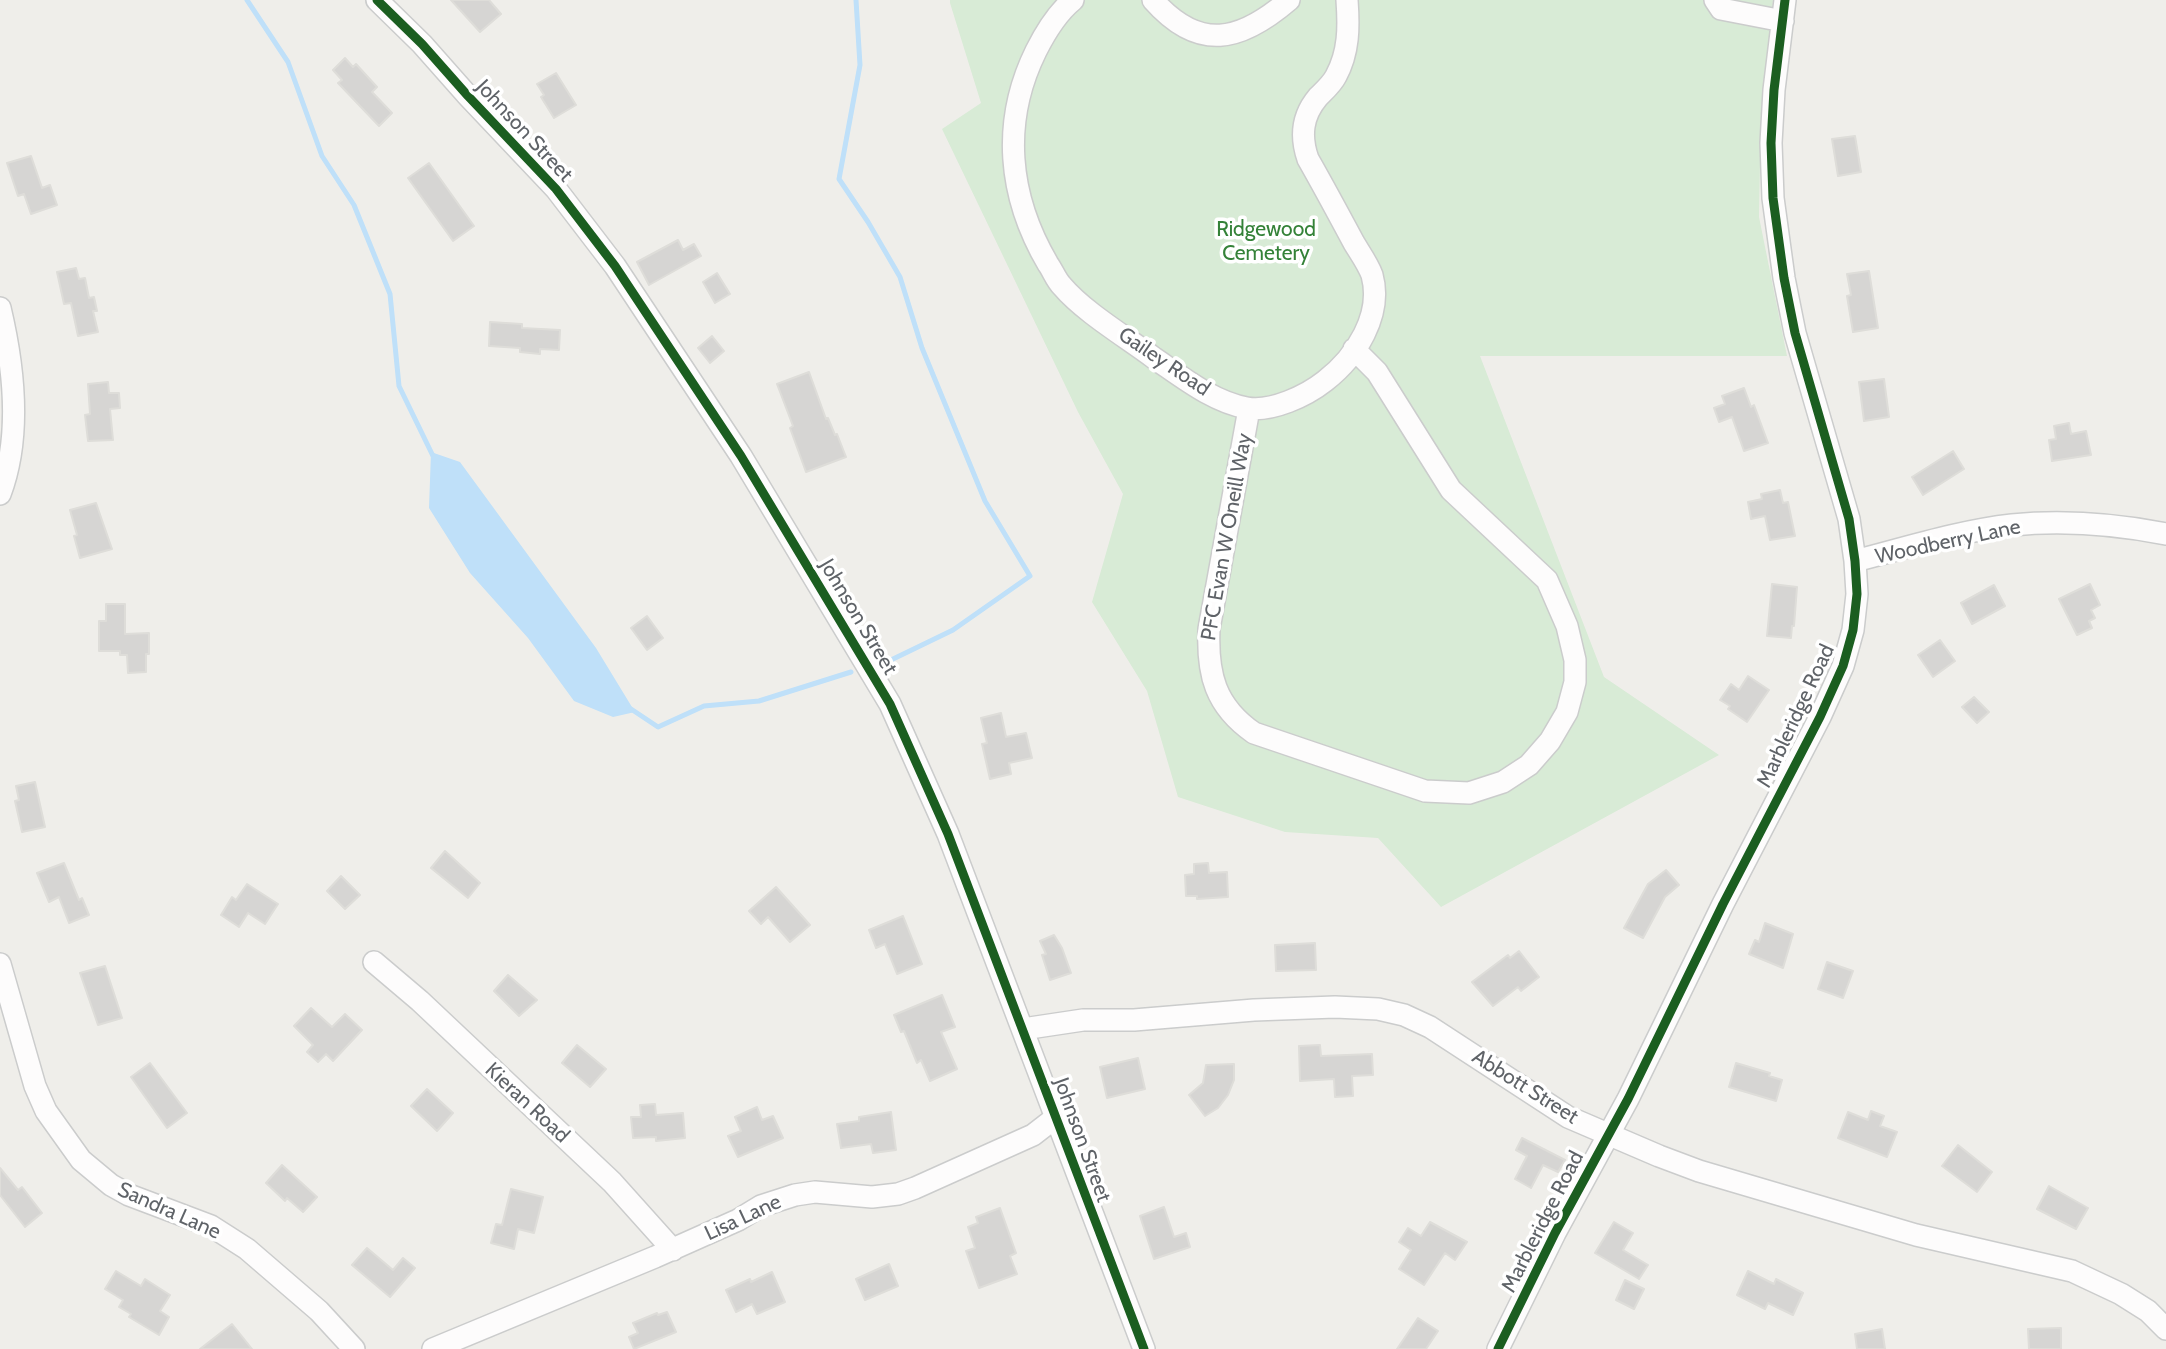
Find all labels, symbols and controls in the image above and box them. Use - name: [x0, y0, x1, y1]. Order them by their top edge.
- street label: Johnson Street: [470, 75, 578, 187]
- park label: Ridgewood Cemetery: [1216, 217, 1316, 267]
- street label: Gailey Road: [1113, 322, 1215, 402]
- street label: PFC Evan W Oneill Way: [1196, 431, 1258, 643]
- street label: Woodberry Lane: [1873, 514, 2023, 570]
- street label: Johnson Street: [814, 555, 902, 679]
- street label: Marbleridge Road: [1752, 640, 1840, 792]
- street label: Abbott Street: [1467, 1044, 1583, 1130]
- street label: Kieran Road: [480, 1058, 574, 1148]
- street label: Johnson Street: [1048, 1074, 1116, 1206]
- street label: Marbleridge Road: [1497, 1147, 1589, 1297]
- street label: Sandra Lane: [114, 1177, 224, 1245]
- street label: Lisa Lane: [701, 1189, 785, 1247]

